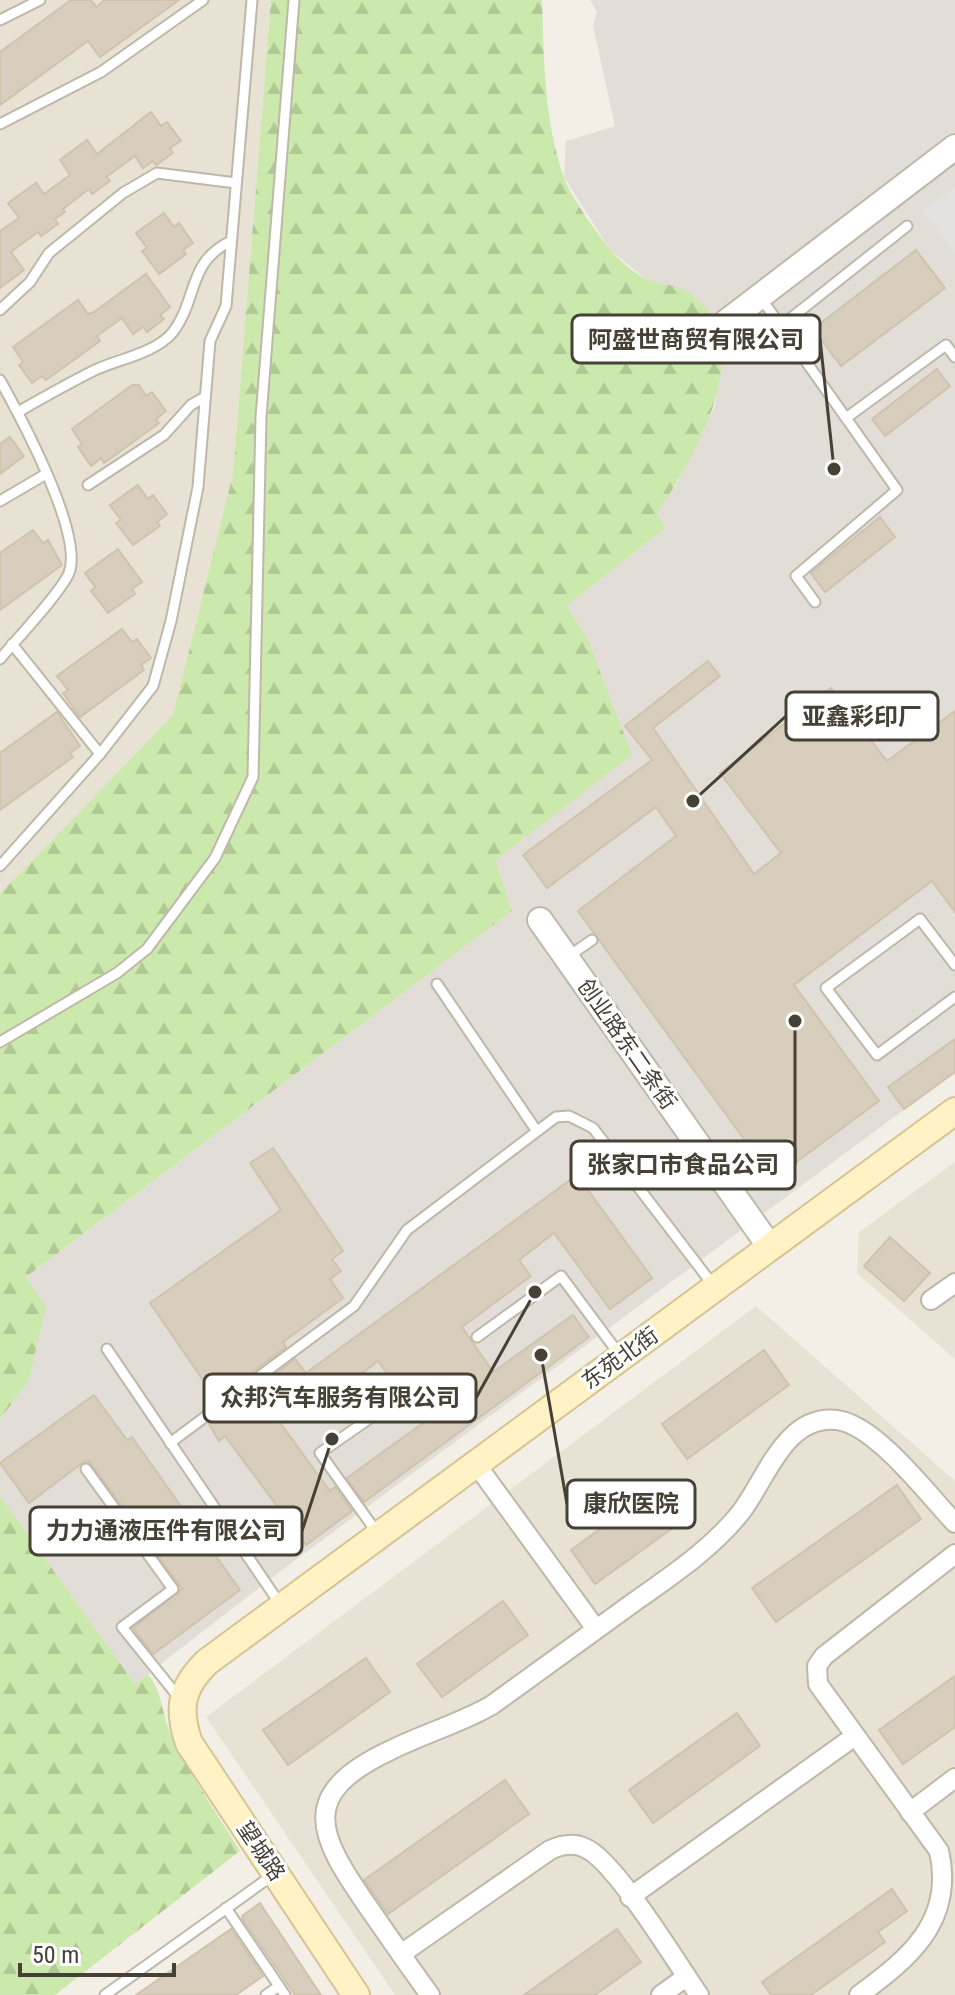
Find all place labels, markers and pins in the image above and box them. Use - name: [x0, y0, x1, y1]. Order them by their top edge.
- callout: 阿盛世商贸有限公司: [572, 315, 820, 363]
- callout: 亚鑫彩印厂: [786, 692, 938, 740]
- callout: 张家口市食品公司: [571, 1141, 795, 1189]
- callout: 众邦汽车服务有限公司: [204, 1374, 476, 1422]
- callout: 康欣医院: [567, 1480, 695, 1528]
- callout: 力力通液压件有限公司: [30, 1507, 302, 1555]

